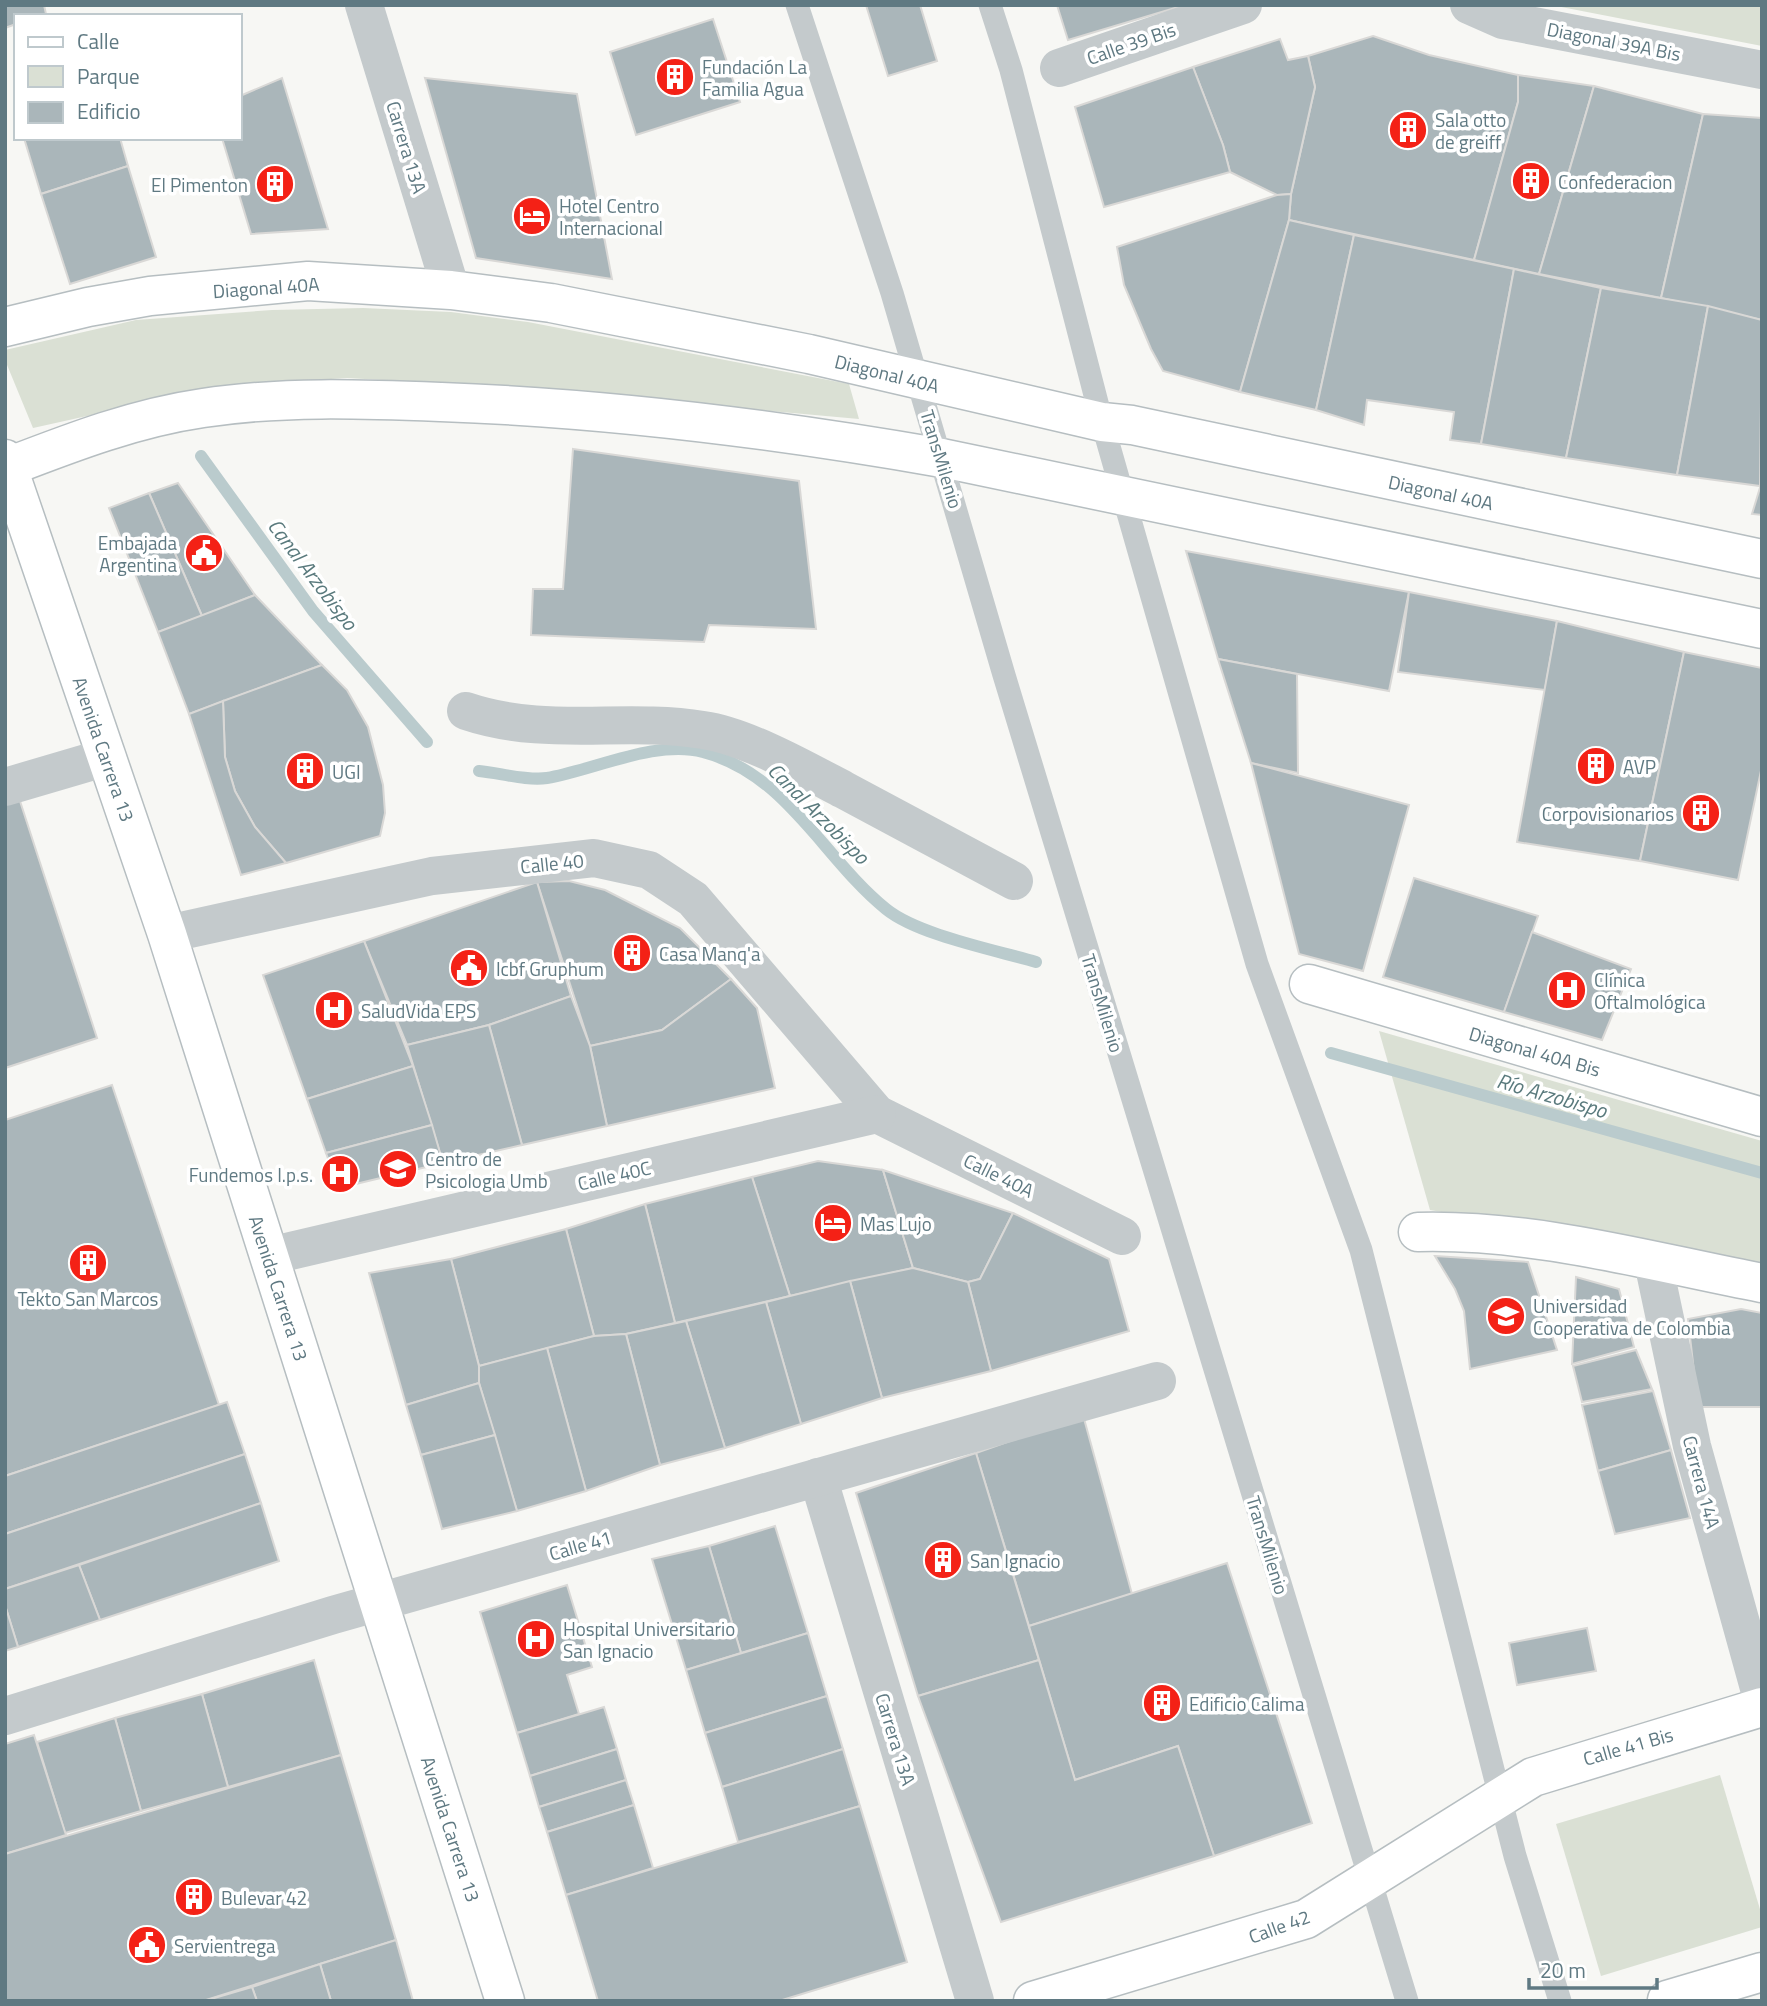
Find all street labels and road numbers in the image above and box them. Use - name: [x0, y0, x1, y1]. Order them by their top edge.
- street label: Calle 39 Bis: [1083, 14, 1180, 72]
- street label: Diagonal 39A Bis: [1545, 14, 1683, 68]
- street label: Carrera 13A: [379, 97, 435, 197]
- street label: Diagonal 40A: [212, 269, 320, 305]
- street label: Diagonal 40A: [832, 346, 942, 400]
- street label: TransMilenio: [913, 406, 971, 512]
- street label: Diagonal 40A: [1386, 467, 1496, 517]
- street label: Avenida Carrera 13: [66, 673, 142, 825]
- street label: Calle 40: [519, 845, 585, 881]
- street label: TransMilenio: [1074, 950, 1132, 1056]
- street label: Diagonal 40A Bis: [1466, 1018, 1604, 1084]
- street label: Calle 40A: [959, 1146, 1039, 1204]
- street label: Calle 40C: [575, 1153, 653, 1197]
- street label: Avenida Carrera 13: [242, 1211, 316, 1365]
- street label: Carrera 14A: [1676, 1432, 1728, 1532]
- street label: TransMilenio: [1239, 1492, 1297, 1598]
- street label: Calle 41: [545, 1522, 615, 1568]
- street label: Carrera 13A: [868, 1689, 924, 1789]
- street label: Calle 41 Bis: [1580, 1719, 1677, 1773]
- street label: Avenida Carrera 13: [414, 1752, 488, 1906]
- street label: Calle 42: [1244, 1901, 1314, 1951]

